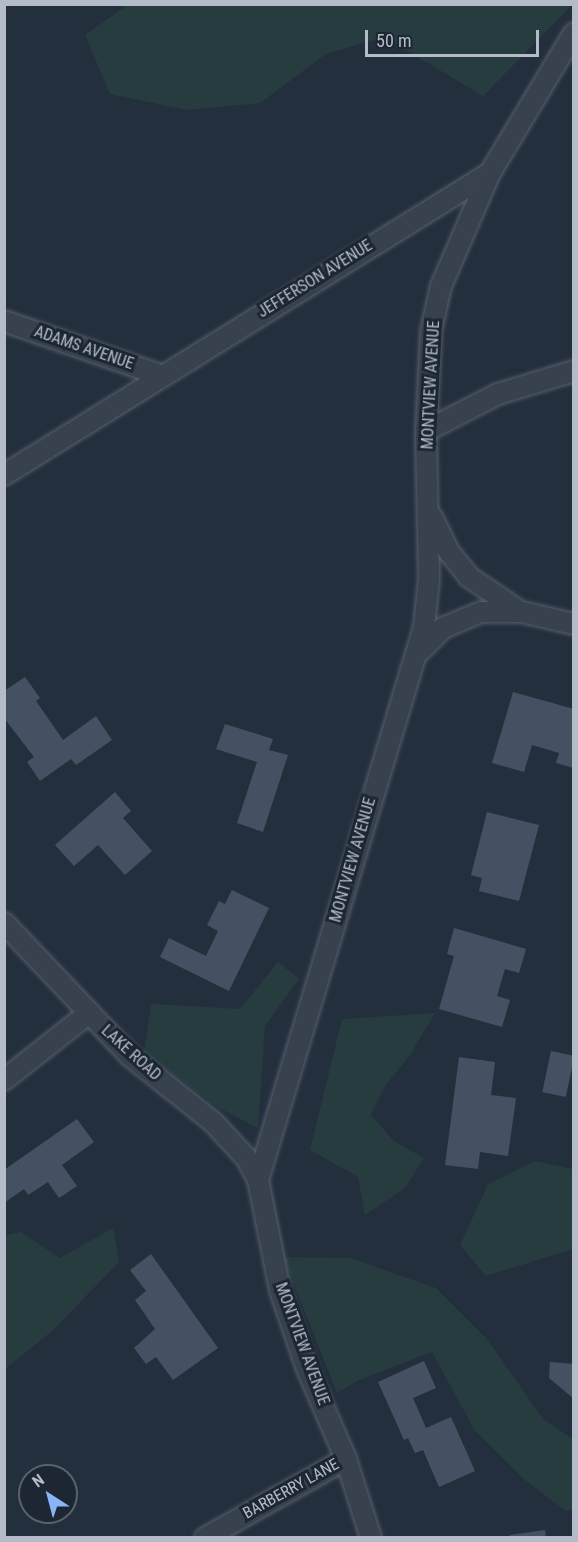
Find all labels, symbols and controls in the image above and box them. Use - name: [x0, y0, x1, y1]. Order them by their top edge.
- scale bar: [368, 18, 542, 56]
- text: 50 m: [376, 30, 411, 51]
- street label: JEFFERSON AVENUE: [254, 236, 376, 322]
- street label: MONTVIEW AVENUE: [418, 320, 444, 450]
- street label: ADAMS AVENUE: [32, 322, 136, 374]
- street label: MONTVIEW AVENUE: [326, 795, 380, 925]
- street label: LAKE ROAD: [97, 1021, 165, 1085]
- street label: MONTVIEW AVENUE: [271, 1280, 333, 1408]
- street label: BARBERRY LANE: [240, 1455, 342, 1523]
- north arrow: [18, 1464, 78, 1524]
- text: N: [29, 1470, 48, 1491]

